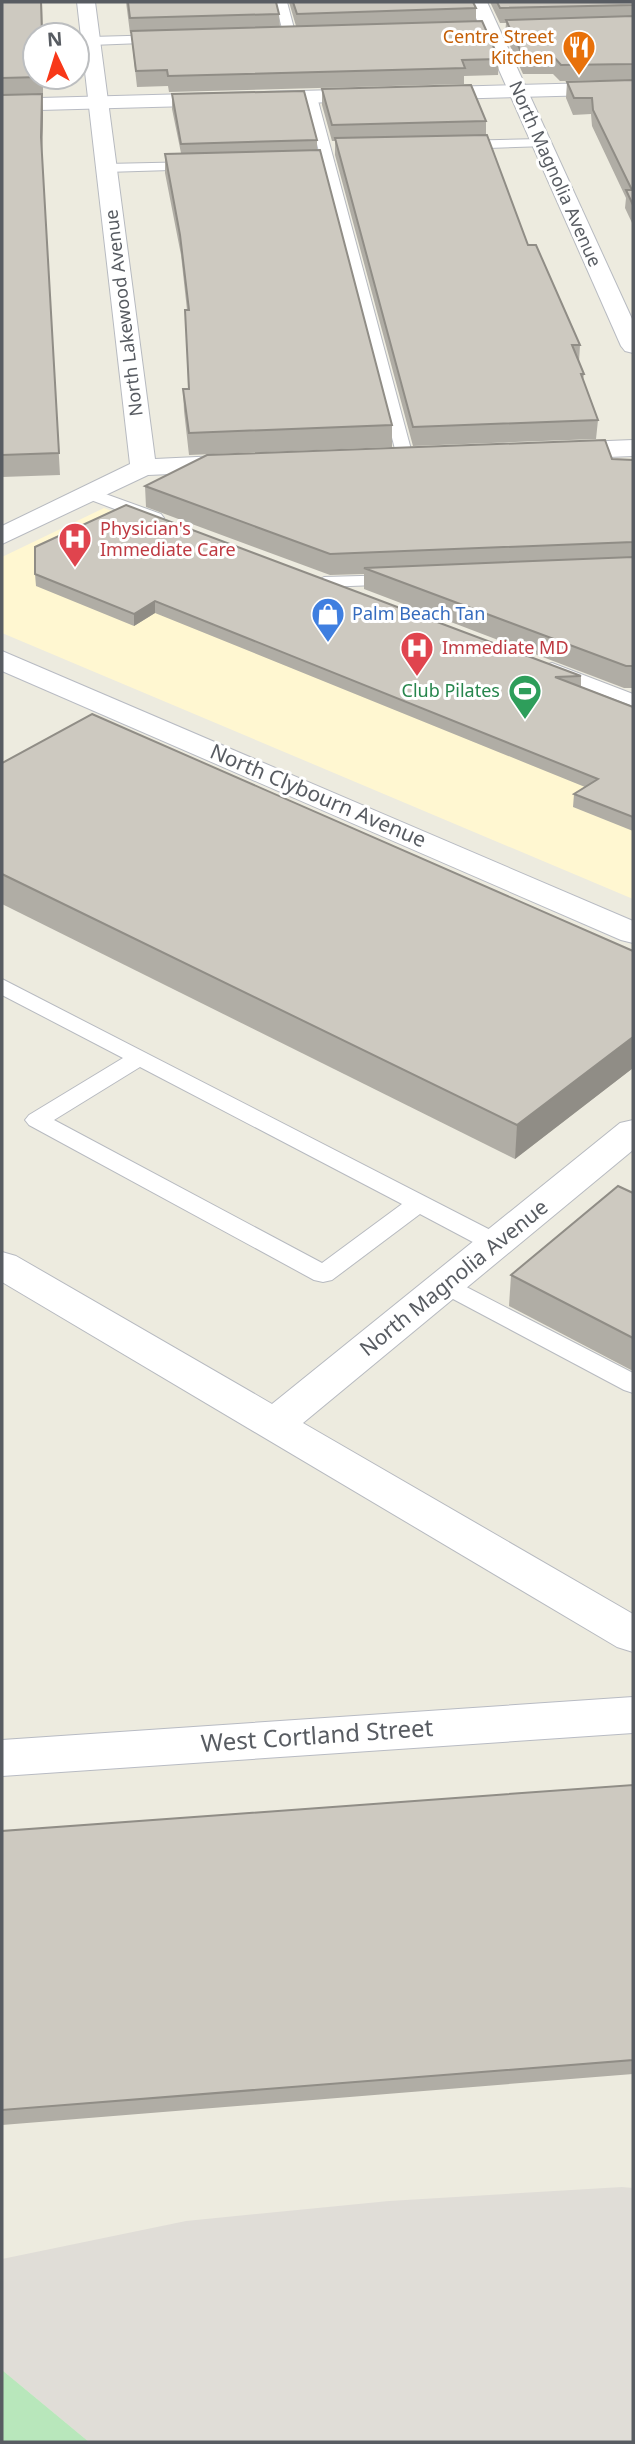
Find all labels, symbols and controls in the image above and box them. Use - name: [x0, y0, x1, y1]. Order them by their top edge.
- north arrow: [21, 21, 91, 91]
- place label: Centre Street Kitchen: [443, 24, 555, 69]
- text: N: [46, 26, 63, 53]
- restaurant icon: Centre Street Kitchen: [560, 28, 598, 77]
- street label: North Magnolia Avenue: [504, 77, 608, 270]
- street label: North Lakewood Avenue: [98, 208, 148, 418]
- place label: Physician's Immediate Care: [100, 516, 236, 561]
- hospital icon: Physician's Immediate Care: [56, 520, 94, 569]
- shop icon: Palm Beach Tan: [309, 595, 347, 644]
- place label: Palm Beach Tan: [352, 601, 485, 625]
- hospital icon: Immediate MD: [398, 629, 436, 678]
- place label: Immediate MD: [442, 635, 569, 659]
- sports icon: Club Pilates: [506, 672, 544, 721]
- place label: Club Pilates: [402, 678, 500, 702]
- street label: North Clybourn Avenue: [206, 737, 431, 853]
- street label: North Magnolia Avenue: [353, 1193, 553, 1362]
- street label: West Cortland Street: [200, 1710, 434, 1759]

